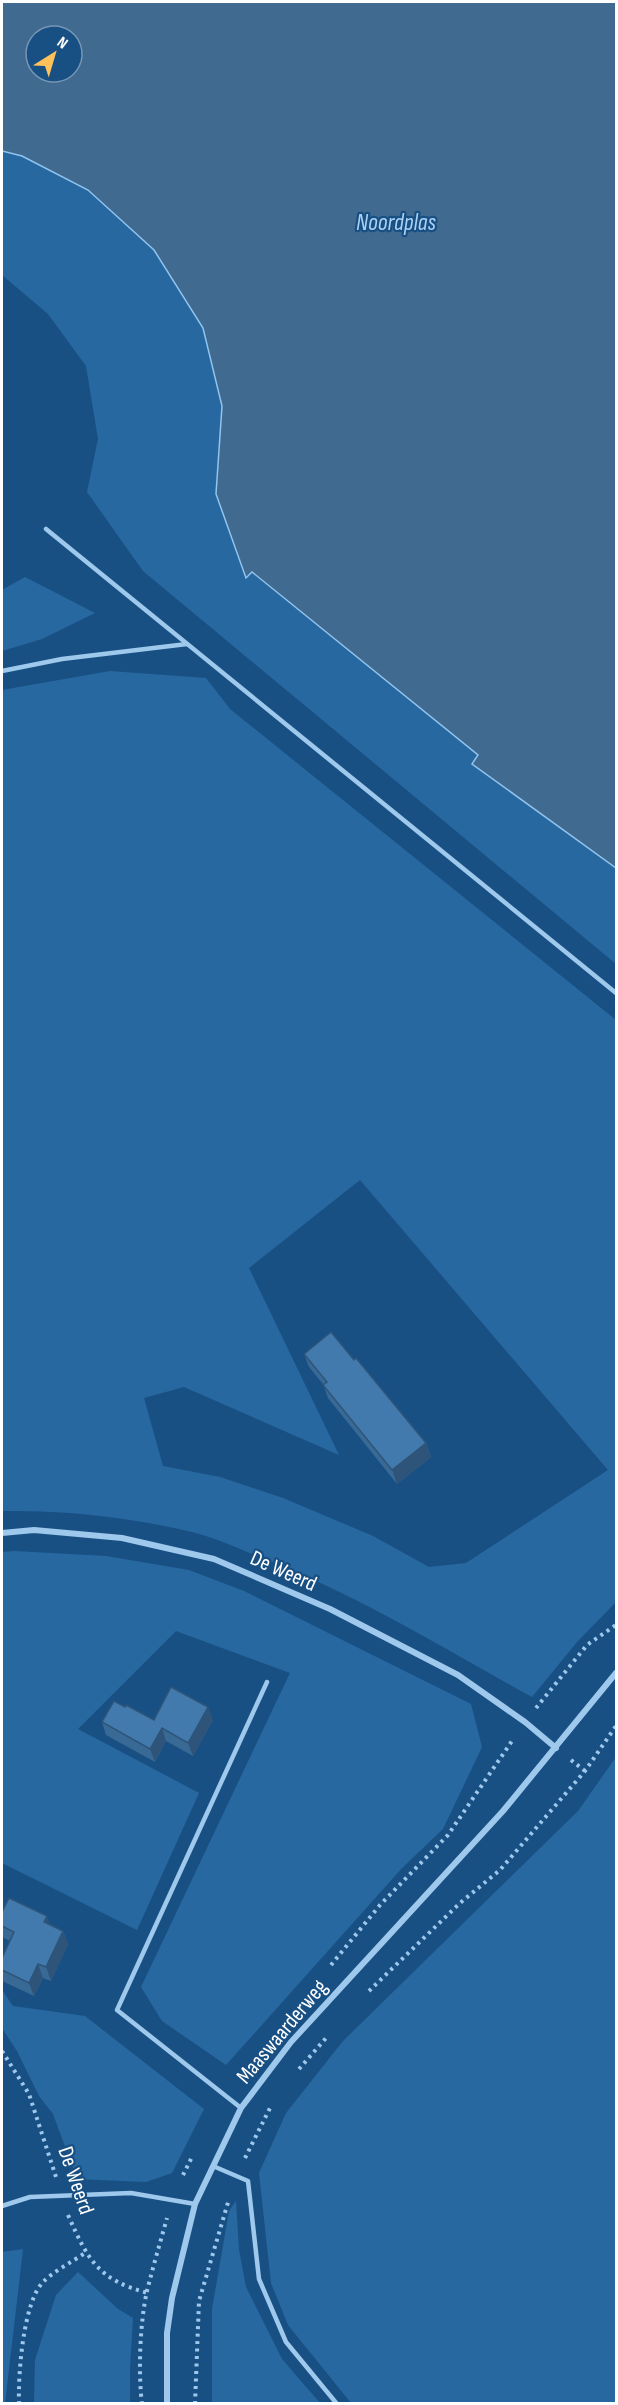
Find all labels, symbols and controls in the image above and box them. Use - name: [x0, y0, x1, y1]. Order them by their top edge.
- north arrow: [24, 24, 84, 84]
- text: N: [53, 33, 71, 53]
- water label: Noordplas: [356, 208, 437, 237]
- street label: De Weerd: [246, 1545, 321, 1598]
- street label: Maaswaarderweg: [231, 1974, 334, 2089]
- street label: De Weerd: [51, 2143, 100, 2218]

